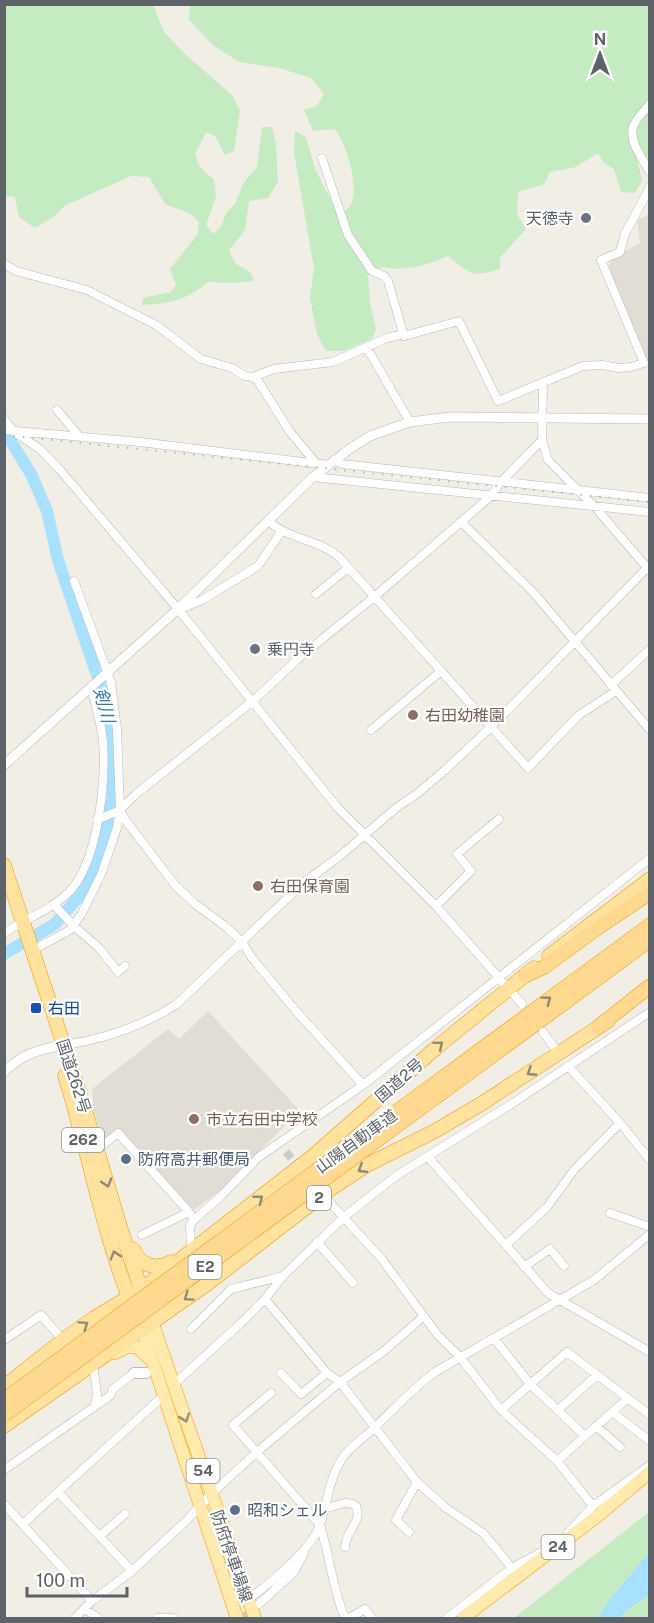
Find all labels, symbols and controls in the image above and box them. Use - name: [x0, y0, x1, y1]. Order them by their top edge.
- north arrow: [570, 24, 630, 84]
- text: N: [594, 30, 606, 49]
- place label: 天徳寺: [526, 209, 574, 228]
- marker: 天徳寺: [579, 211, 593, 225]
- place label: 乗円寺: [267, 640, 315, 659]
- marker: 乗円寺: [248, 642, 262, 656]
- water label: 剣川: [90, 685, 120, 727]
- place label: 右田幼稚園: [425, 706, 505, 725]
- marker: 右田幼稚園: [406, 708, 420, 722]
- place label: 右田保育園: [270, 877, 350, 896]
- marker: 右田保育園: [251, 879, 265, 893]
- one-way arrow: [540, 996, 551, 1007]
- place label: 右田: [48, 999, 80, 1018]
- marker: 右田: [29, 1001, 43, 1015]
- street label: 国道262号: [53, 1037, 94, 1116]
- one-way arrow: [432, 1042, 443, 1053]
- street label: 国道2号: [371, 1054, 427, 1106]
- one-way arrow: [526, 1064, 537, 1075]
- street label: 山陽自動車道: [312, 1106, 401, 1177]
- place label: 市立右田中学校: [206, 1110, 318, 1129]
- marker: 市立右田中学校: [187, 1112, 201, 1126]
- road number: 262: [62, 1128, 104, 1152]
- place label: 防府高井郵便局: [138, 1150, 250, 1169]
- marker: 防府高井郵便局: [119, 1152, 133, 1166]
- one-way arrow: [358, 1161, 368, 1173]
- one-way arrow: [100, 1177, 112, 1188]
- road number: 2: [307, 1186, 331, 1210]
- one-way arrow: [252, 1195, 263, 1206]
- one-way arrow: [109, 1250, 122, 1261]
- road number: E2: [188, 1255, 222, 1279]
- one-way arrow: [184, 1290, 195, 1301]
- one-way arrow: [77, 1321, 88, 1332]
- one-way arrow: [177, 1412, 190, 1423]
- road number: 54: [186, 1459, 220, 1483]
- place label: 昭和シェル: [247, 1501, 327, 1520]
- marker: 昭和シェル: [228, 1503, 242, 1517]
- street label: 防府停車場線: [207, 1508, 256, 1605]
- road number: 24: [542, 1535, 574, 1559]
- scale bar: [27, 1560, 128, 1598]
- text: 100 m: [36, 1570, 85, 1591]

